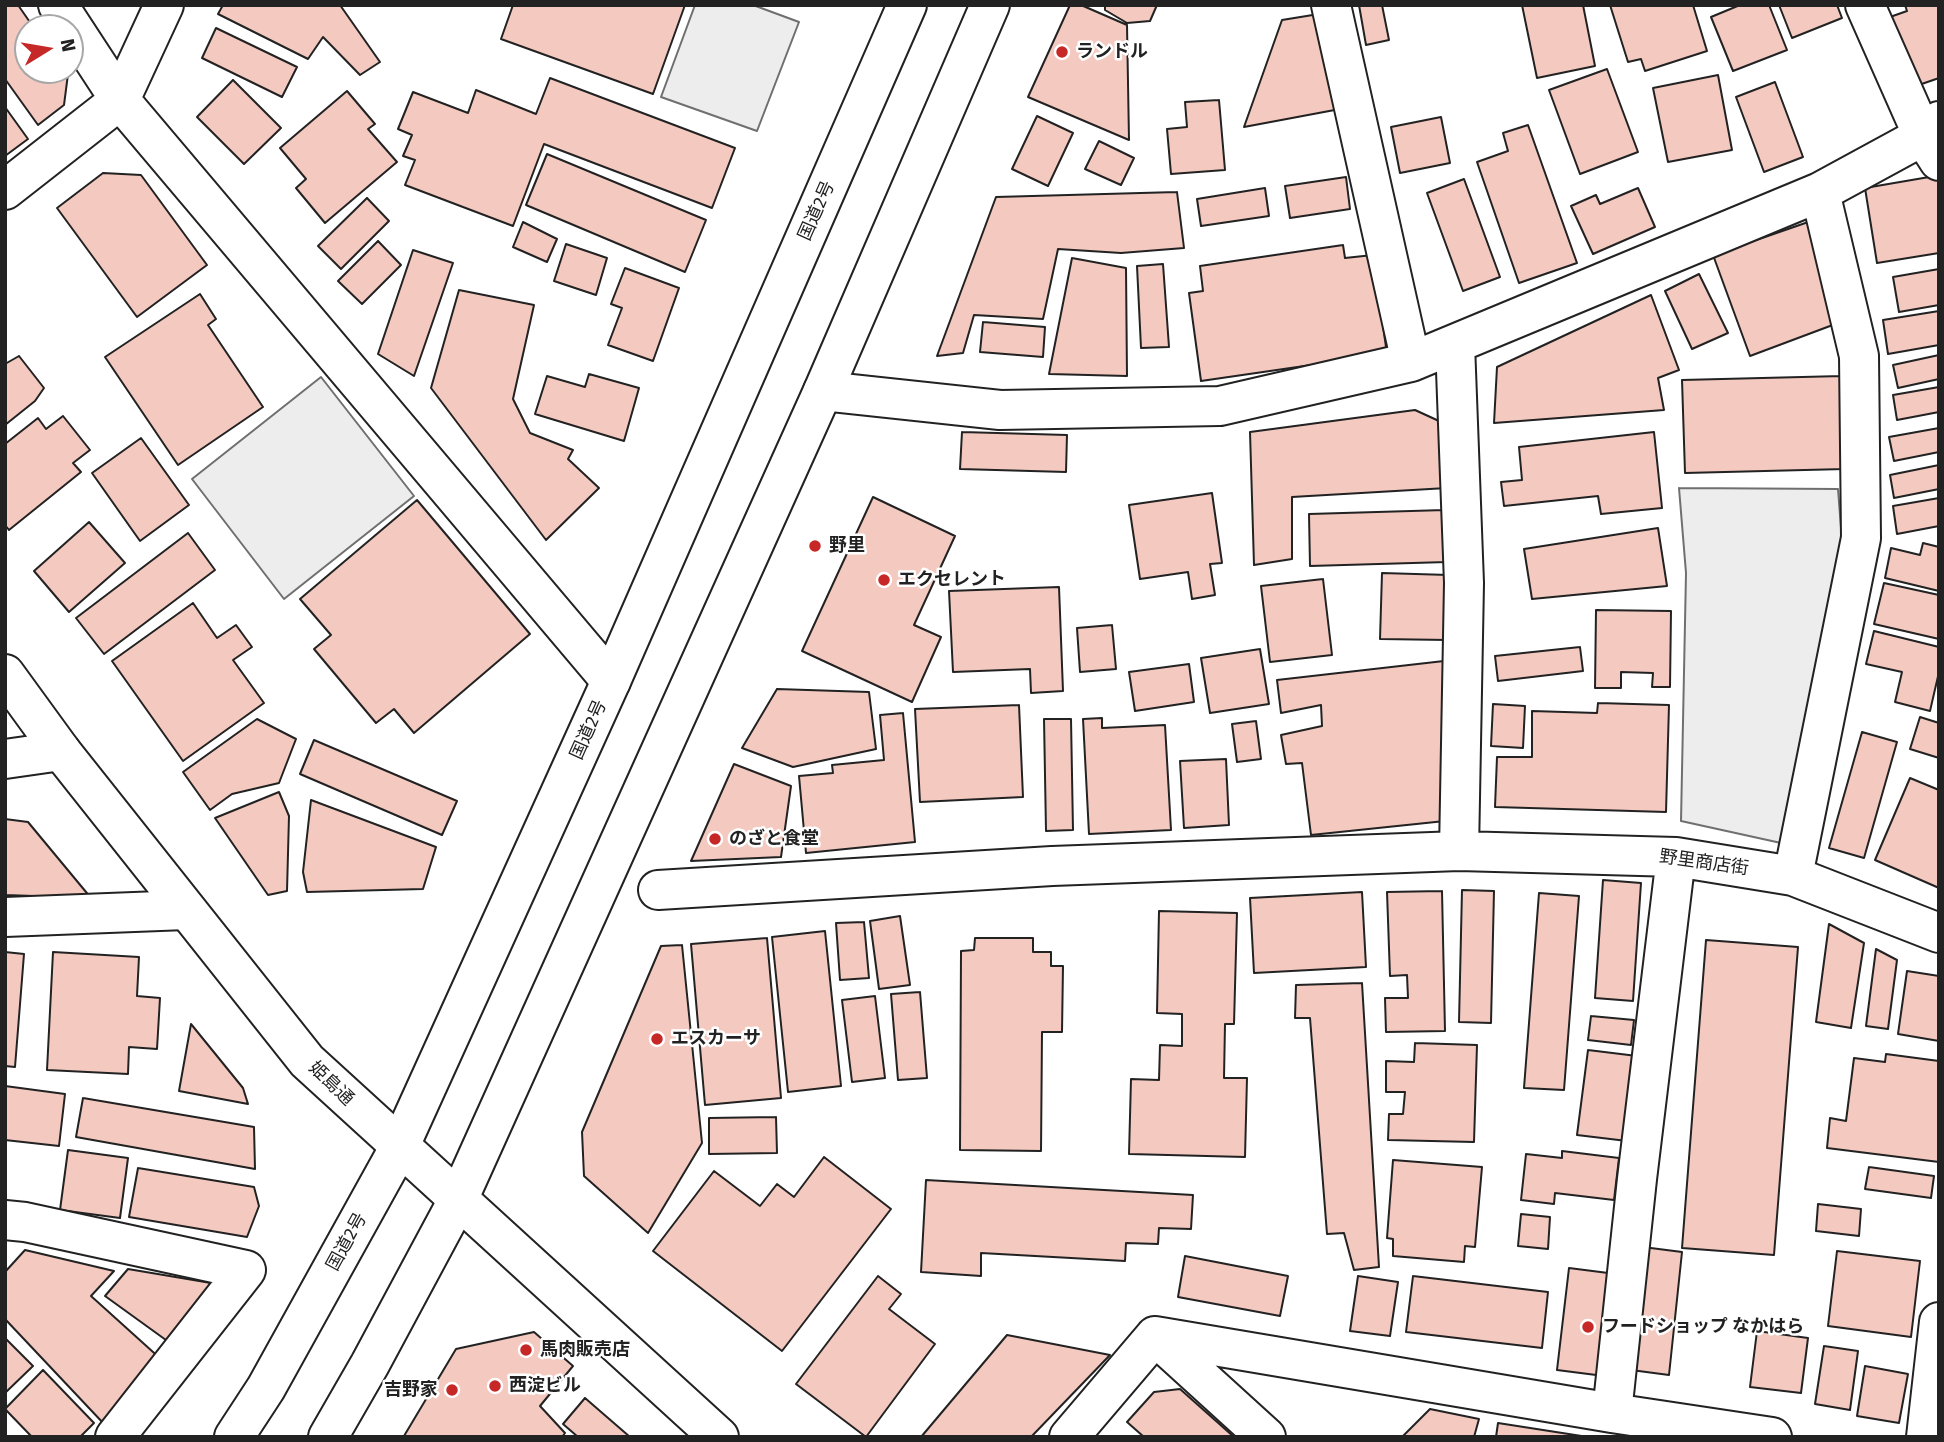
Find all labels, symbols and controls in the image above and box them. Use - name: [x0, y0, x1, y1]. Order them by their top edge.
- north arrow: [14, 14, 84, 84]
- text: N: [56, 37, 81, 54]
- place label: ランドル: [1076, 41, 1148, 63]
- marker: ランドル: [1054, 44, 1070, 60]
- street label: 国道2号: [794, 178, 840, 244]
- place label: 野里: [829, 535, 865, 557]
- marker: 野里: [807, 538, 823, 554]
- place label: エクセレント: [898, 569, 1006, 591]
- marker: エクセレント: [876, 572, 892, 588]
- street label: 国道2号: [566, 697, 612, 763]
- place label: のざと食堂: [729, 828, 819, 850]
- marker: のざと食堂: [707, 831, 723, 847]
- street label: 野里商店街: [1658, 846, 1750, 880]
- place label: エスカーサ: [671, 1028, 761, 1050]
- marker: エスカーサ: [649, 1031, 665, 1047]
- street label: 姫島通: [304, 1057, 358, 1111]
- street label: 国道2号: [322, 1209, 372, 1275]
- place label: フードショップ なかはら: [1602, 1316, 1804, 1338]
- marker: フードショップ なかはら: [1580, 1319, 1596, 1335]
- place label: 馬肉販売店: [540, 1339, 630, 1361]
- marker: 馬肉販売店: [518, 1342, 534, 1358]
- place label: 西淀ビル: [509, 1375, 581, 1397]
- marker: 西淀ビル: [487, 1378, 503, 1394]
- place label: 吉野家: [384, 1379, 438, 1401]
- marker: 吉野家: [444, 1382, 460, 1398]

